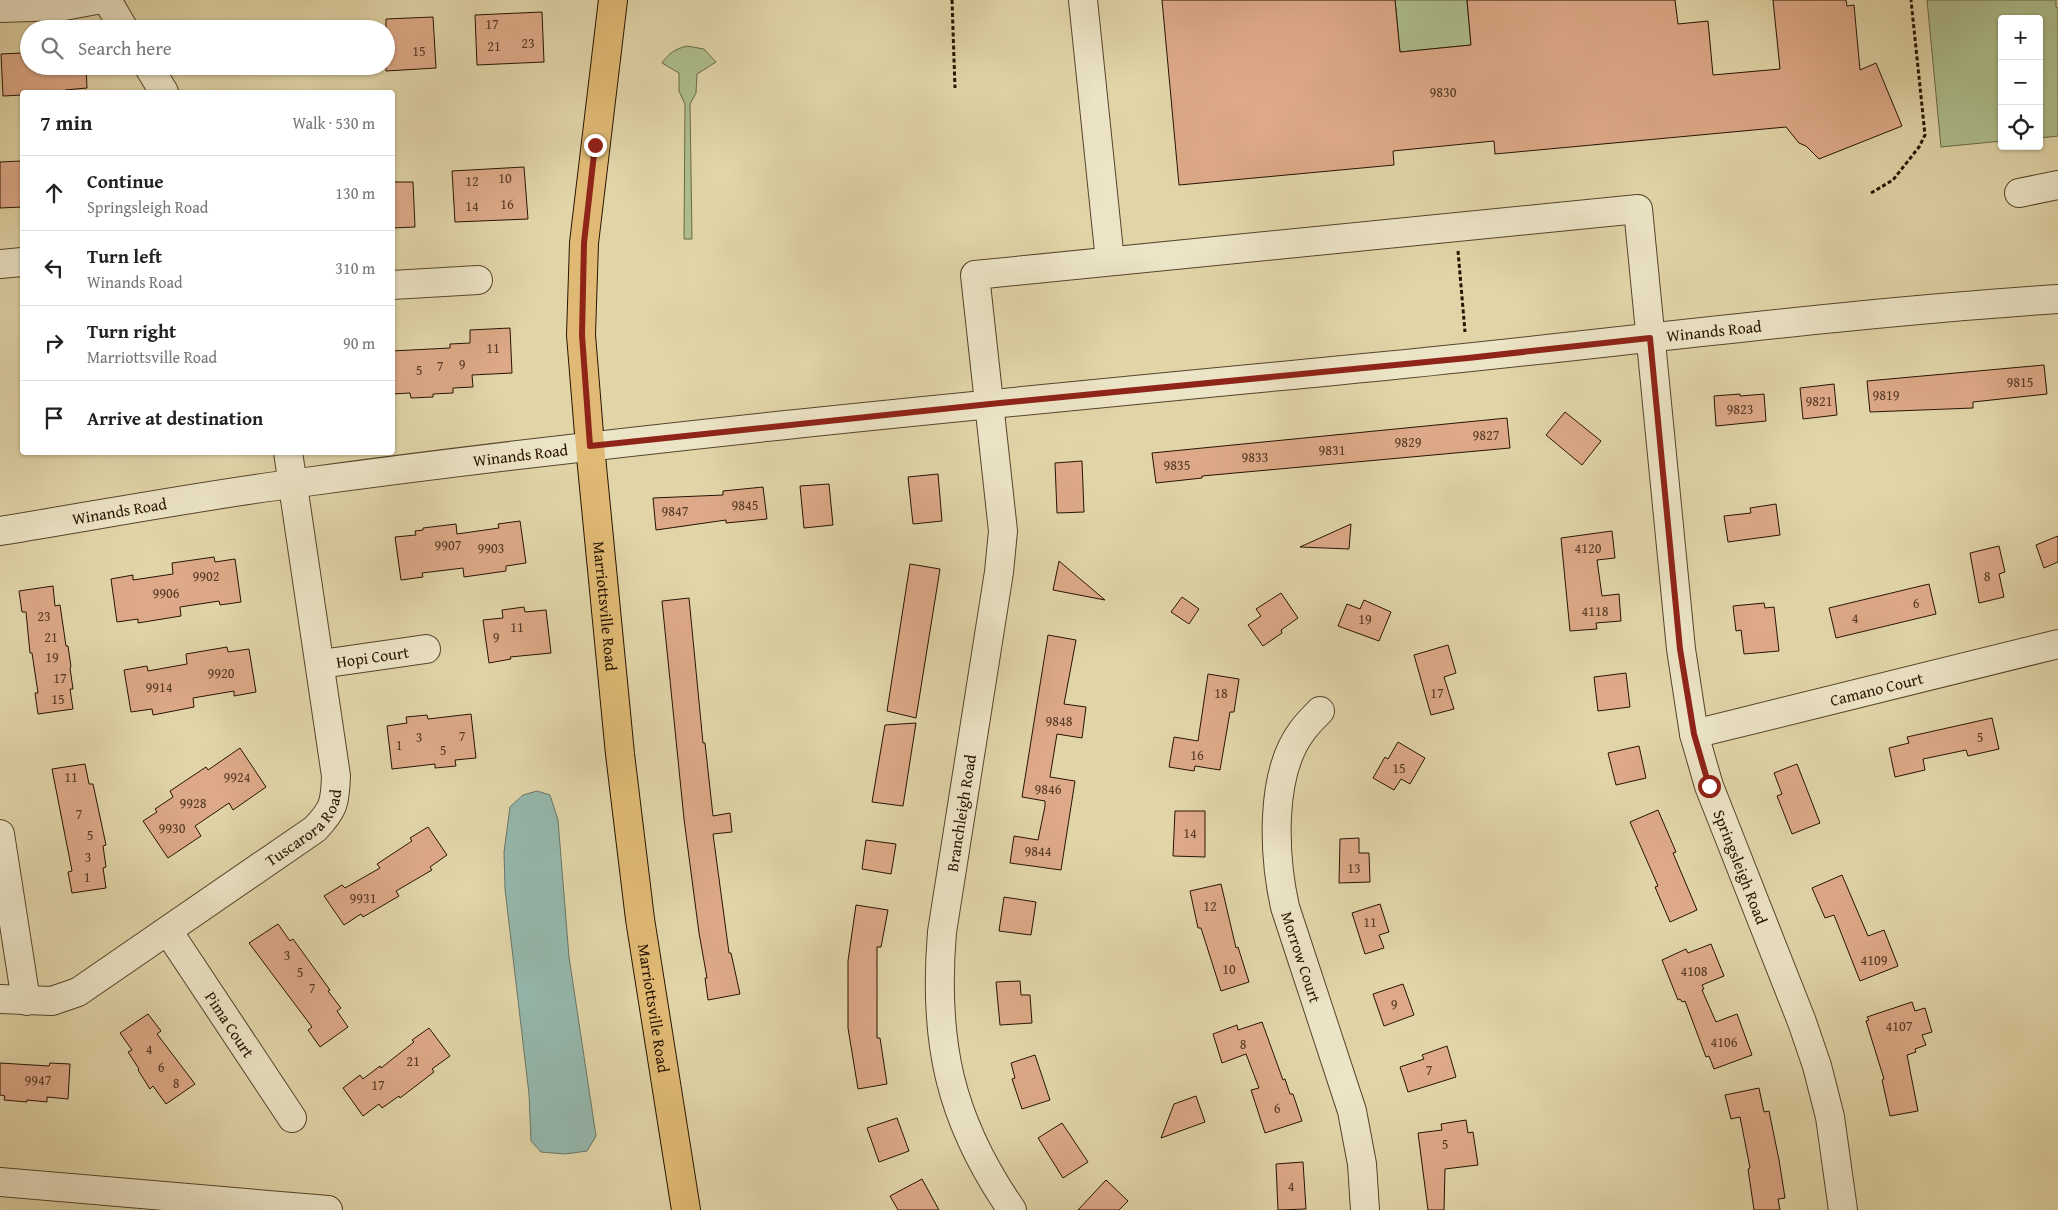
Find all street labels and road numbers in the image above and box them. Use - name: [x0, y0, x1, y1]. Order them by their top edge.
- street label: Winands Road: [1665, 314, 1763, 348]
- street label: Winands Road: [471, 437, 570, 472]
- street label: Winands Road: [70, 491, 169, 531]
- street label: Marriottsville Road: [587, 540, 624, 673]
- street label: Hopi Court: [335, 640, 411, 674]
- street label: Camano Court: [1827, 666, 1926, 712]
- street label: Branchleigh Road: [940, 752, 982, 873]
- street label: Tuscarora Road: [260, 787, 347, 872]
- street label: Springsleigh Road: [1707, 806, 1774, 928]
- street label: Morrow Court: [1275, 908, 1328, 1006]
- street label: Marriottsville Road: [632, 942, 676, 1075]
- street label: Pima Court: [199, 986, 261, 1063]

